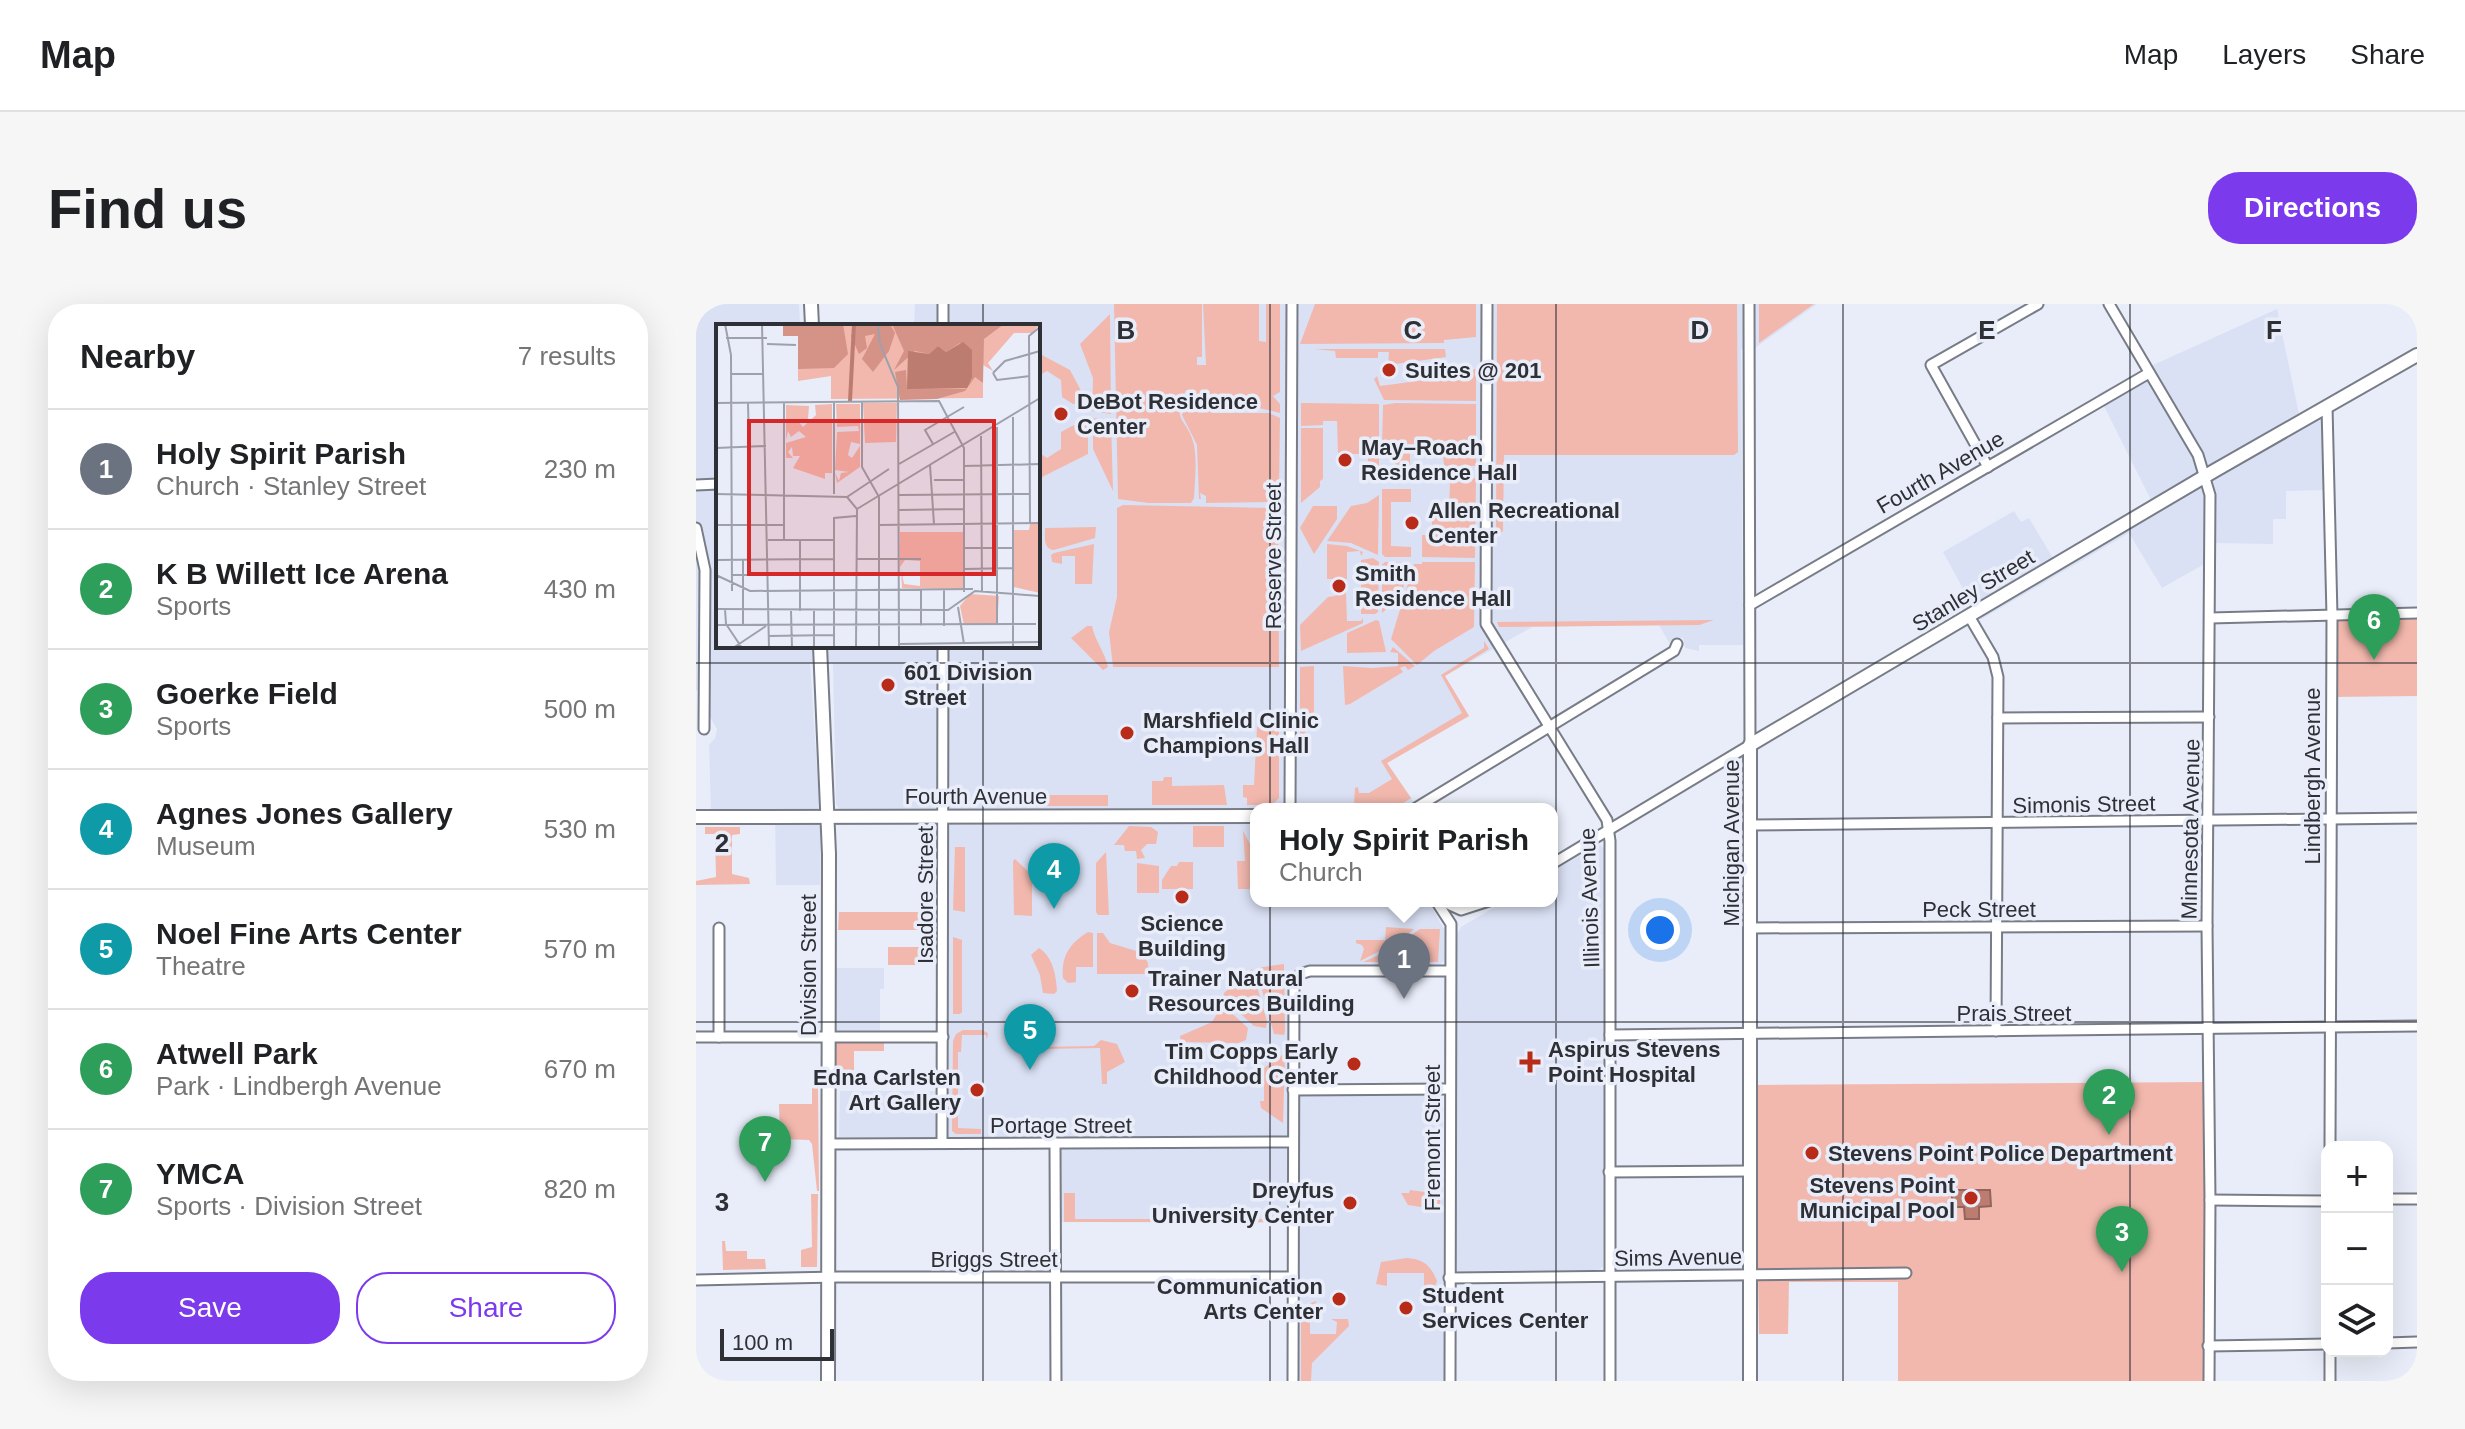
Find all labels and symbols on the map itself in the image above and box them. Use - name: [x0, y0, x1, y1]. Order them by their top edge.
- text: B: [1117, 315, 1135, 345]
- text: C: [1404, 315, 1423, 345]
- text: D: [1691, 315, 1709, 345]
- text: E: [1978, 315, 1996, 345]
- text: F: [2266, 315, 2282, 345]
- inset map: [716, 324, 1040, 648]
- place label: Suites @ 201: [1405, 358, 1541, 383]
- marker: Suites @ 201: [1380, 361, 1398, 379]
- place label: DeBot Residence Center: [1077, 389, 1258, 439]
- marker: DeBot Residence Center: [1052, 405, 1070, 423]
- street label: Fourth Avenue: [1872, 426, 2008, 519]
- place label: May–Roach Residence Hall: [1361, 435, 1518, 485]
- marker: May–Roach Residence Hall: [1336, 451, 1354, 469]
- street label: Reserve Street: [1261, 483, 1286, 629]
- place label: Allen Recreational Center: [1428, 498, 1620, 548]
- marker: Allen Recreational Center: [1403, 514, 1421, 532]
- street label: Stanley Street: [1908, 544, 2039, 637]
- place label: Smith Residence Hall: [1355, 561, 1512, 611]
- marker: Smith Residence Hall: [1330, 577, 1348, 595]
- pin: 6: [2348, 594, 2400, 660]
- place label: 601 Division Street: [904, 660, 1032, 710]
- marker: 601 Division Street: [879, 676, 897, 694]
- street label: Lindbergh Avenue: [2300, 688, 2325, 864]
- place label: Marshfield Clinic Champions Hall: [1143, 708, 1319, 758]
- marker: Marshfield Clinic Champions Hall: [1118, 724, 1136, 742]
- street label: Minnesota Avenue: [2176, 738, 2205, 920]
- street label: Michigan Avenue: [1719, 759, 1744, 927]
- street label: Fourth Avenue: [905, 784, 1047, 809]
- street label: Simonis Street: [2012, 791, 2156, 818]
- street label: Isadore Street: [913, 826, 938, 964]
- street label: Illinois Avenue: [1575, 827, 1604, 969]
- text: 2: [715, 828, 729, 858]
- pin: 4: [1028, 843, 1080, 909]
- marker: Science Building: [1173, 888, 1191, 906]
- street label: Division Street: [796, 894, 821, 1036]
- street label: Peck Street: [1922, 897, 2036, 922]
- your location: [1640, 910, 1680, 950]
- place label: Science Building: [1138, 911, 1226, 961]
- pin: 1: [1378, 933, 1430, 999]
- place label: Trainer Natural Resources Building: [1148, 966, 1355, 1016]
- marker: Trainer Natural Resources Building: [1123, 982, 1141, 1000]
- street label: Prais Street: [1957, 1001, 2071, 1026]
- pin: 5: [1004, 1004, 1056, 1070]
- place label: Aspirus Stevens Point Hospital: [1548, 1037, 1720, 1087]
- place label: Tim Copps Early Childhood Center: [1153, 1039, 1339, 1089]
- marker: Aspirus Stevens Point Hospital: [1519, 1051, 1541, 1073]
- marker: Tim Copps Early Childhood Center: [1345, 1055, 1363, 1073]
- place label: Edna Carlsten Art Gallery: [813, 1065, 962, 1115]
- street label: Fremont Street: [1420, 1065, 1445, 1211]
- pin: 2: [2083, 1069, 2135, 1135]
- marker: Edna Carlsten Art Gallery: [968, 1081, 986, 1099]
- street label: Portage Street: [990, 1113, 1132, 1138]
- pin: 7: [739, 1116, 791, 1182]
- place label: Stevens Point Police Department: [1828, 1141, 2173, 1166]
- marker: Stevens Point Police Department: [1803, 1144, 1821, 1162]
- place label: Stevens Point Municipal Pool: [1800, 1173, 1956, 1223]
- place label: Dreyfus University Center: [1152, 1178, 1334, 1228]
- text: 3: [715, 1187, 729, 1217]
- marker: Stevens Point Municipal Pool: [1962, 1189, 1980, 1207]
- marker: Dreyfus University Center: [1341, 1194, 1359, 1212]
- pin: 3: [2096, 1206, 2148, 1272]
- street label: Sims Avenue: [1614, 1244, 1742, 1271]
- street label: Briggs Street: [930, 1247, 1058, 1272]
- place label: Communication Arts Center: [1157, 1274, 1323, 1324]
- place label: Student Services Center: [1422, 1283, 1589, 1333]
- marker: Communication Arts Center: [1330, 1290, 1348, 1308]
- marker: Student Services Center: [1397, 1299, 1415, 1317]
- scale bar: [720, 1325, 834, 1361]

